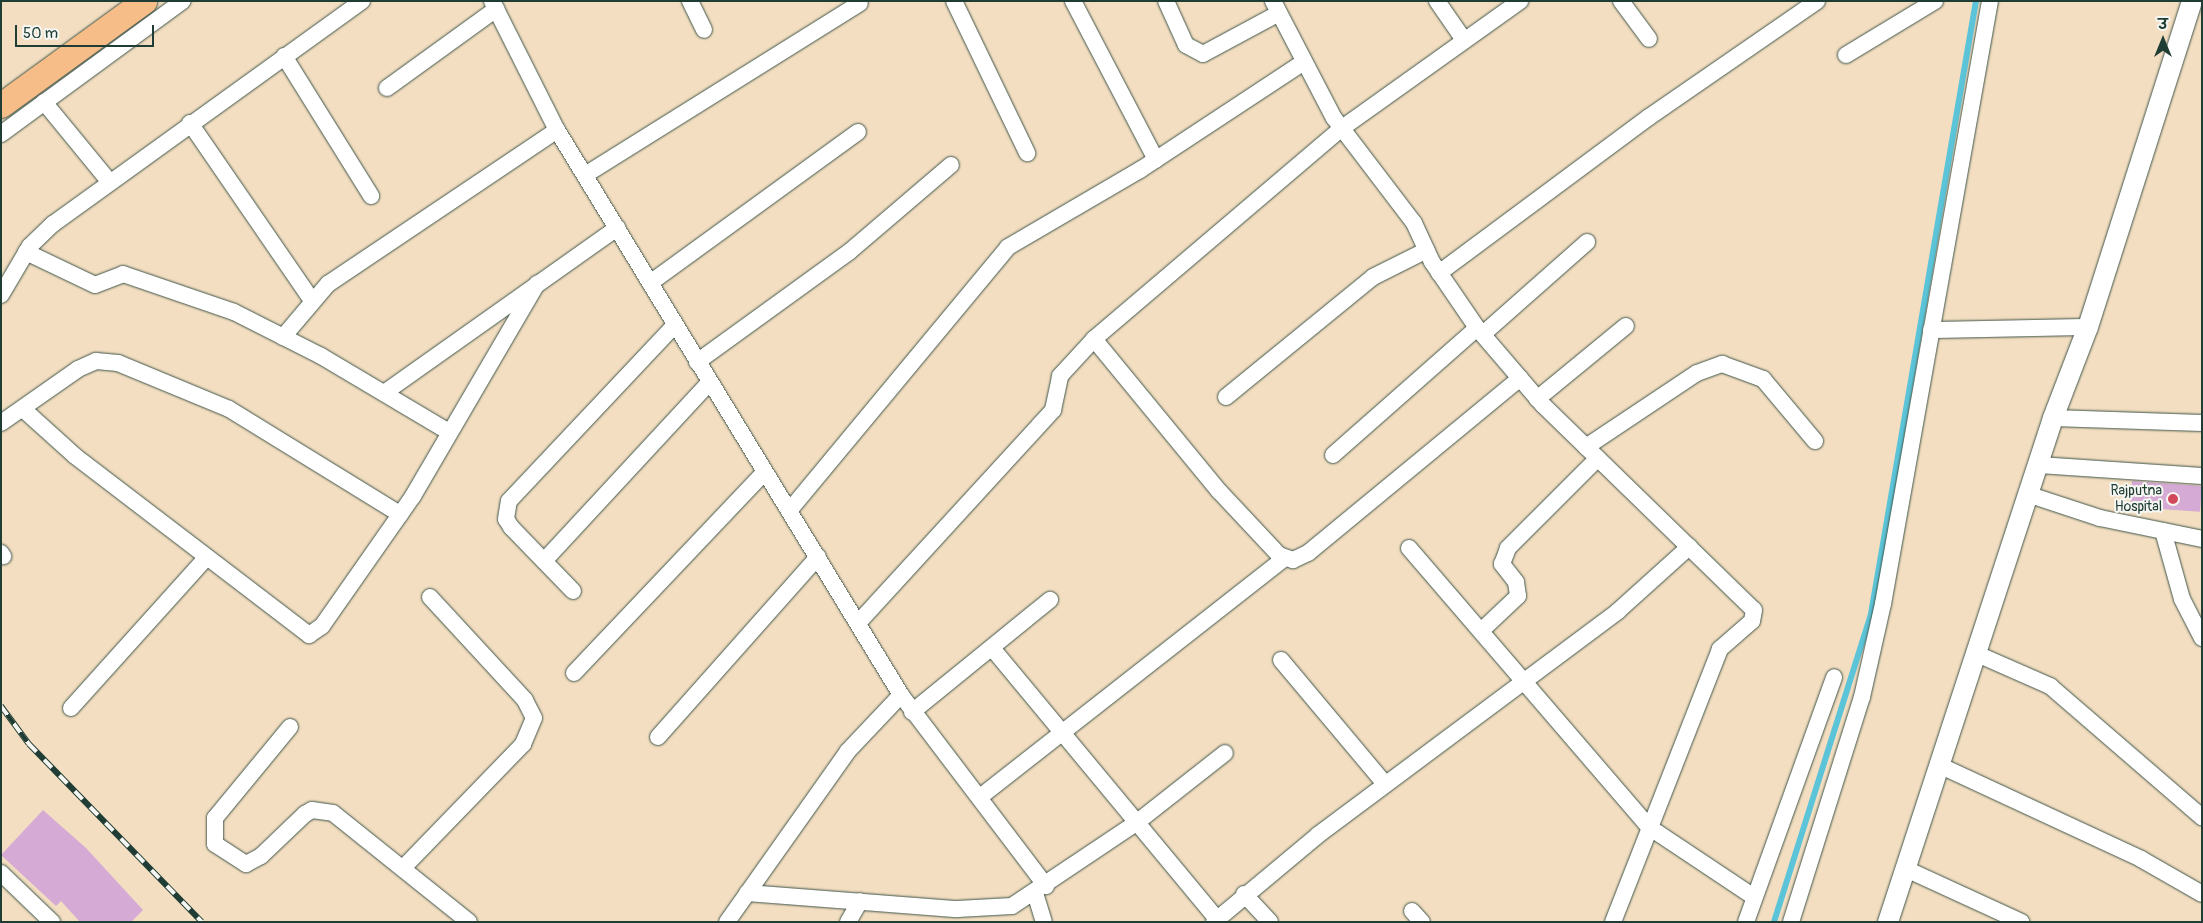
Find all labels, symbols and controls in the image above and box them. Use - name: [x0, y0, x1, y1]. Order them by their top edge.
- scale bar: [18, 15, 156, 47]
- north arrow: [2138, 15, 2188, 65]
- text: उ: [2158, 16, 2168, 33]
- text: 50 m: [23, 24, 58, 43]
- place label: Rajputna Hospital: [2110, 483, 2162, 516]
- marker: Rajputna Hospital: [2166, 492, 2180, 506]

